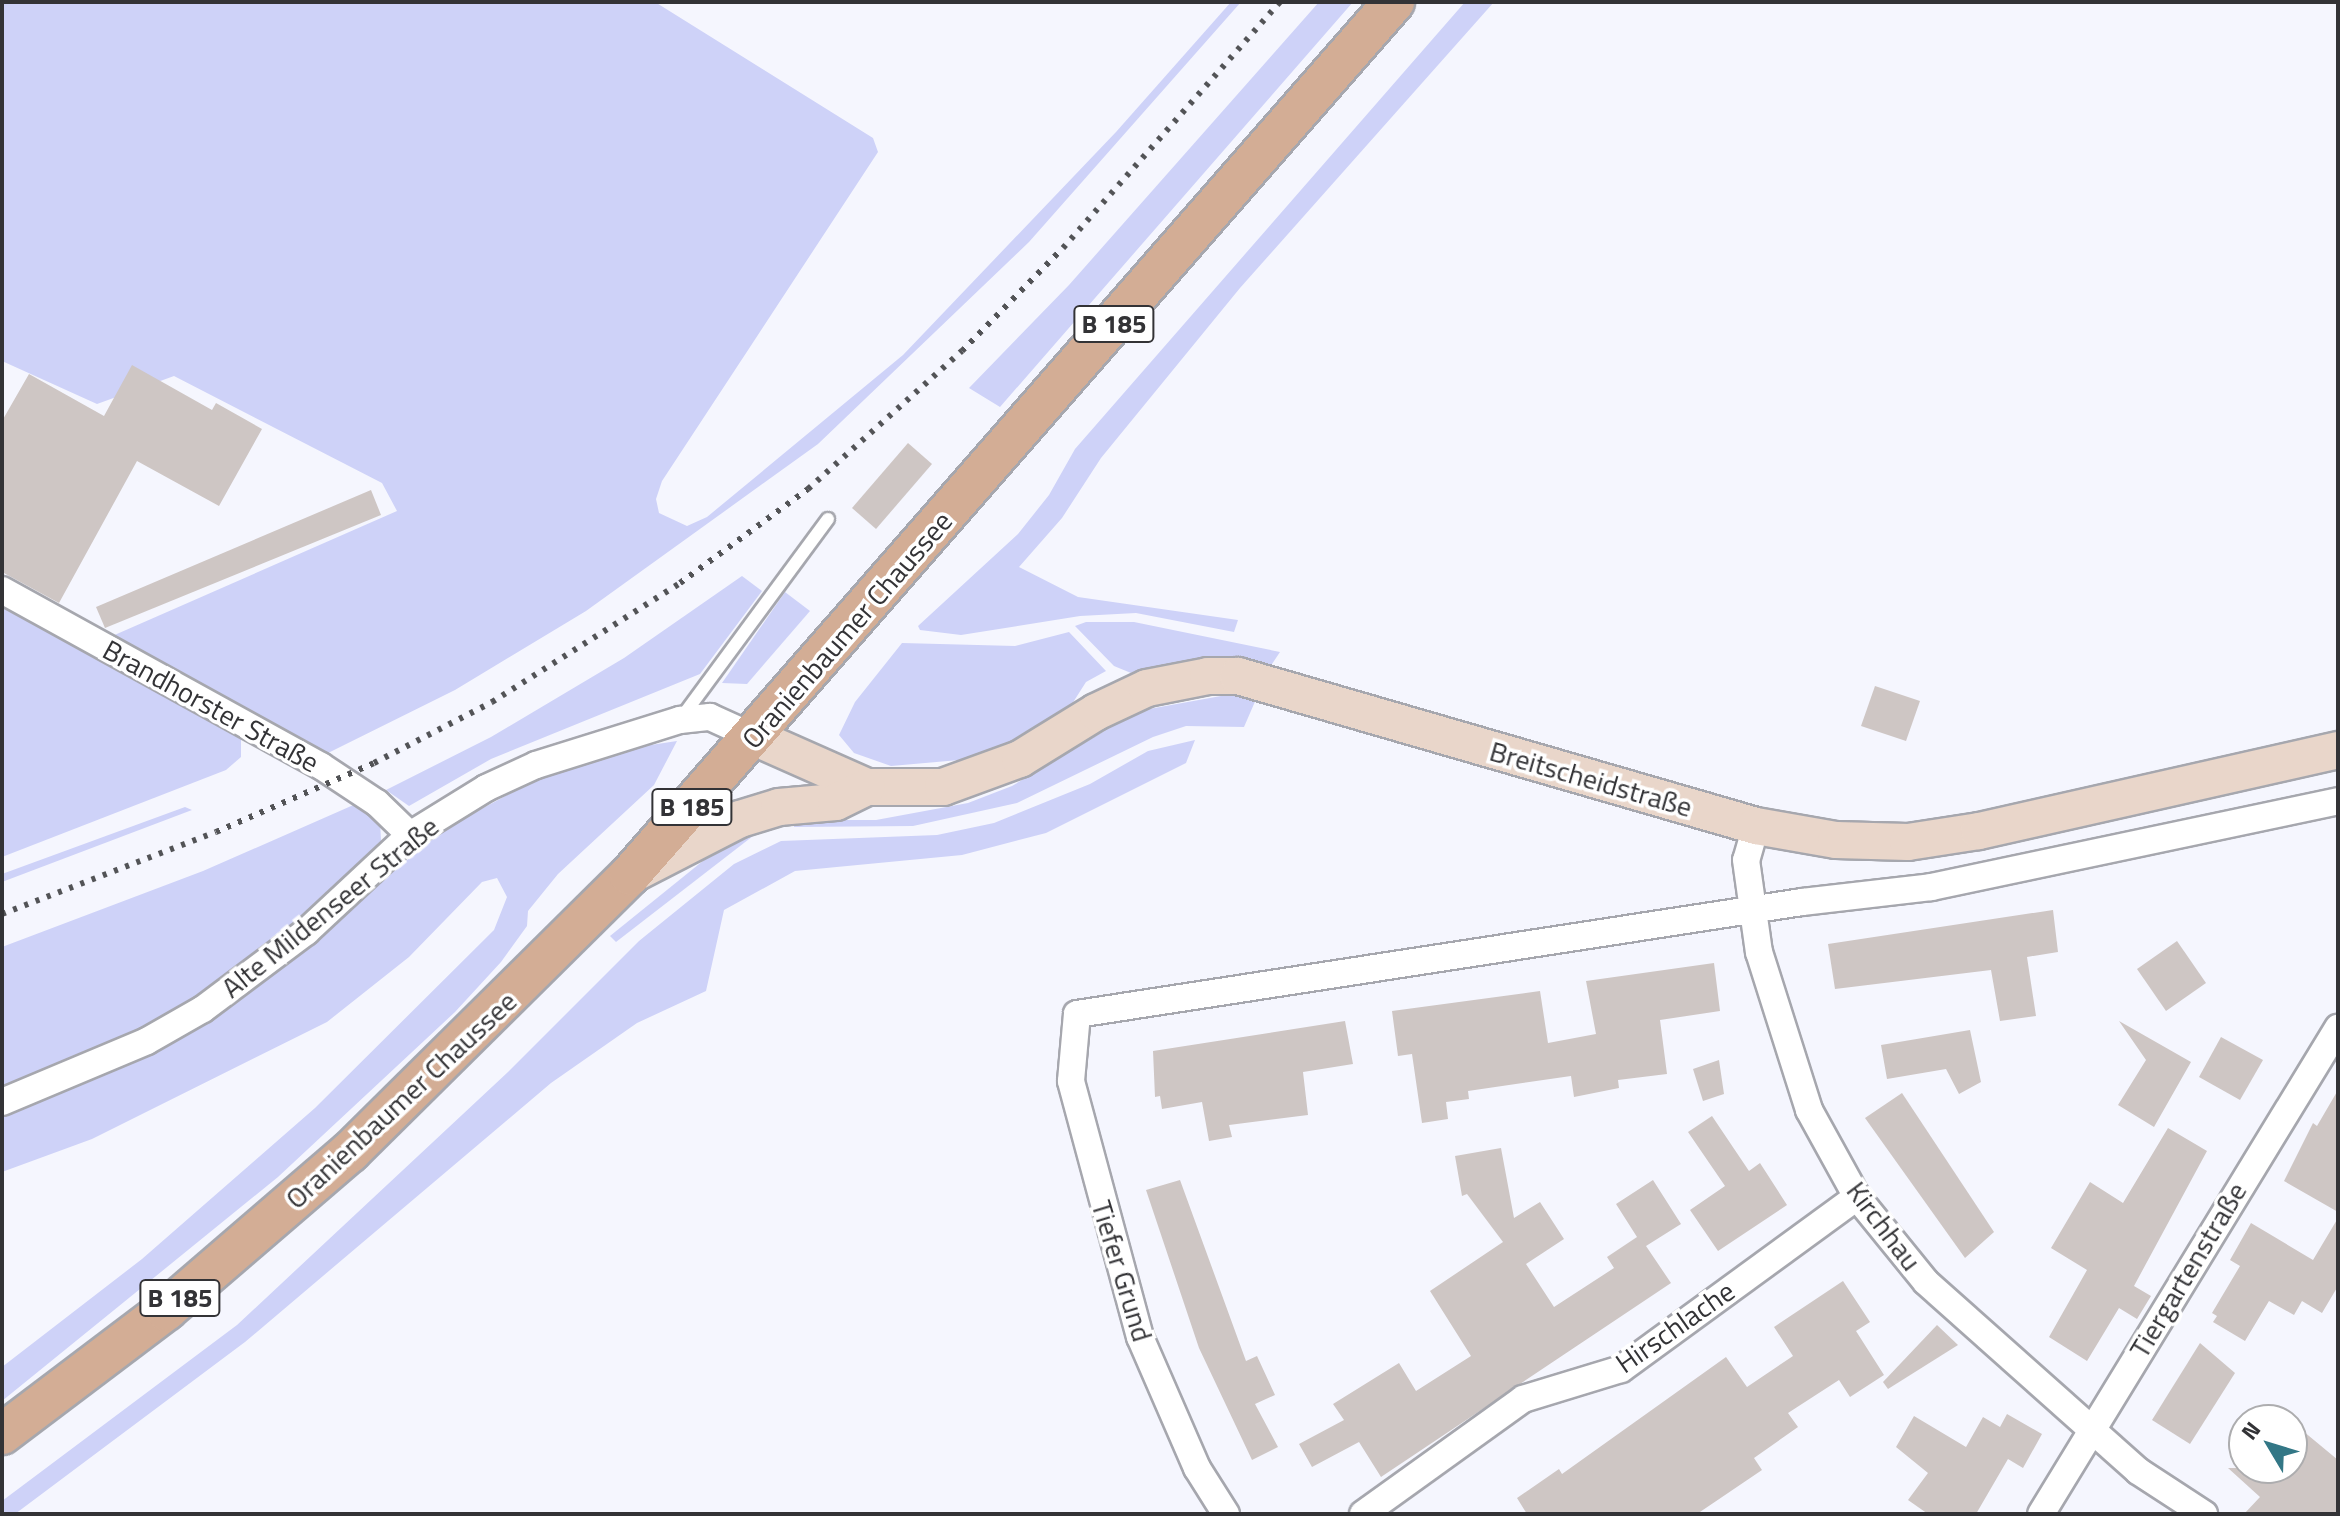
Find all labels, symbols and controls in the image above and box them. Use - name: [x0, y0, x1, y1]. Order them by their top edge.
- road number: B 185: [1072, 302, 1156, 346]
- street label: Oranienbaumer Chaussee: [735, 505, 959, 755]
- street label: Brandhorster Straße: [97, 633, 325, 779]
- street label: Breitscheidstraße: [1486, 734, 1696, 824]
- road number: B 185: [650, 785, 734, 829]
- street label: Alte Mildenseer Straße: [215, 809, 445, 1005]
- street label: Oranienbaumer Chaussee: [279, 984, 523, 1216]
- street label: Kirchhau: [1840, 1175, 1928, 1277]
- street label: Tiergartenstraße: [2123, 1176, 2253, 1364]
- street label: Tiefer Grund: [1085, 1196, 1159, 1346]
- street label: Hirschlache: [1609, 1274, 1741, 1380]
- road number: B 185: [138, 1276, 222, 1320]
- north arrow: [2228, 1404, 2308, 1484]
- text: N: [2233, 1414, 2269, 1447]

